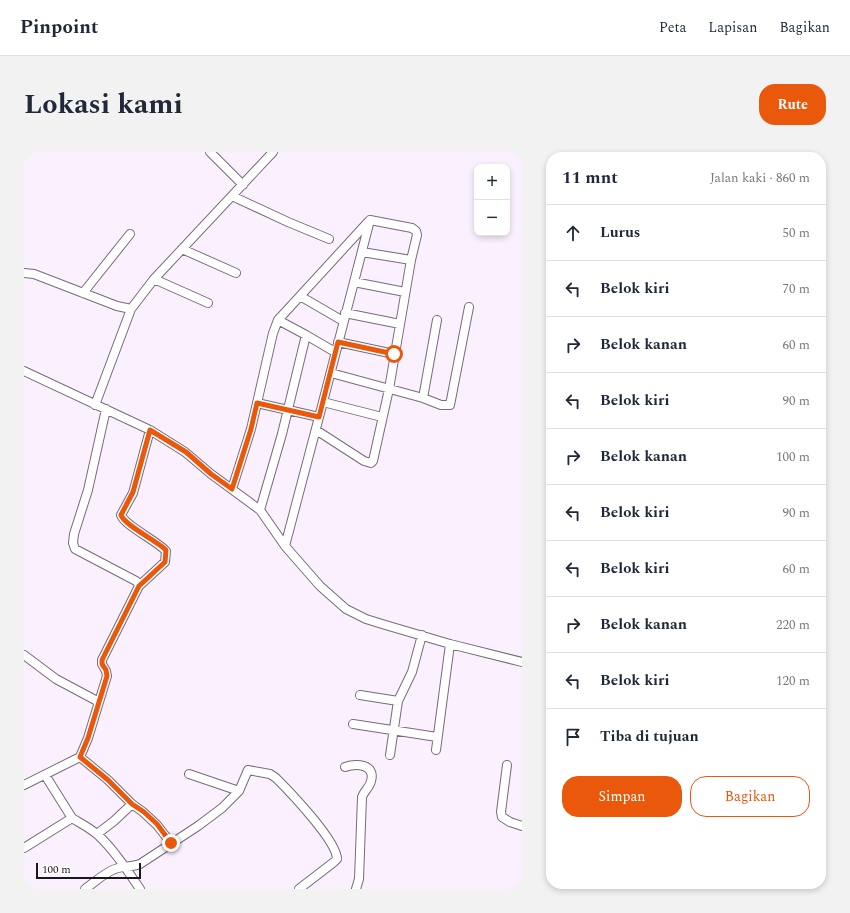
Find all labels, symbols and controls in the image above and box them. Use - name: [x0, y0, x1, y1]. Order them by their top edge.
- text: Pinpoint: [20, 13, 98, 42]
- text: Peta: [659, 17, 686, 38]
- text: Lapisan: [708, 17, 757, 38]
- text: Bagikan: [779, 17, 830, 38]
- text: Lokasi kami: [24, 83, 183, 126]
- button: Rute: [759, 84, 826, 125]
- map controls: [474, 164, 510, 236]
- button: +: [474, 164, 510, 200]
- text: 11 mnt: [562, 165, 618, 191]
- text: Jalan kaki · 860 m: [710, 168, 810, 188]
- button: −: [474, 200, 510, 236]
- text: Lurus: [600, 221, 640, 244]
- icon: ahead: [562, 222, 584, 244]
- text: 50 m: [783, 223, 810, 243]
- text: Belok kiri: [600, 277, 669, 300]
- icon: left: [562, 278, 584, 300]
- text: 70 m: [783, 279, 810, 299]
- text: Belok kanan: [600, 333, 687, 356]
- icon: right: [562, 334, 584, 356]
- text: 60 m: [783, 335, 810, 355]
- route start: [385, 345, 403, 363]
- text: Belok kiri: [600, 389, 669, 412]
- icon: left: [562, 390, 584, 412]
- text: 90 m: [783, 391, 810, 411]
- text: Belok kanan: [600, 445, 687, 468]
- icon: right: [562, 446, 584, 468]
- text: 100 m: [776, 447, 810, 467]
- text: Belok kiri: [600, 501, 669, 524]
- icon: left: [562, 502, 584, 524]
- text: 90 m: [783, 503, 810, 523]
- text: Belok kiri: [600, 557, 669, 580]
- icon: left: [562, 558, 584, 580]
- text: 60 m: [783, 559, 810, 579]
- text: Belok kanan: [600, 613, 687, 636]
- icon: right: [562, 614, 584, 636]
- text: 220 m: [776, 615, 810, 635]
- text: Belok kiri: [600, 669, 669, 692]
- icon: left: [562, 670, 584, 692]
- text: 120 m: [776, 671, 810, 691]
- text: Tiba di tujuan: [600, 725, 699, 748]
- icon: arrive: [562, 726, 584, 748]
- button: Simpan: [562, 776, 682, 817]
- button: Bagikan: [690, 776, 810, 817]
- route end: [162, 834, 180, 852]
- scale bar: [36, 861, 141, 880]
- text: 100 m: [42, 861, 71, 878]

